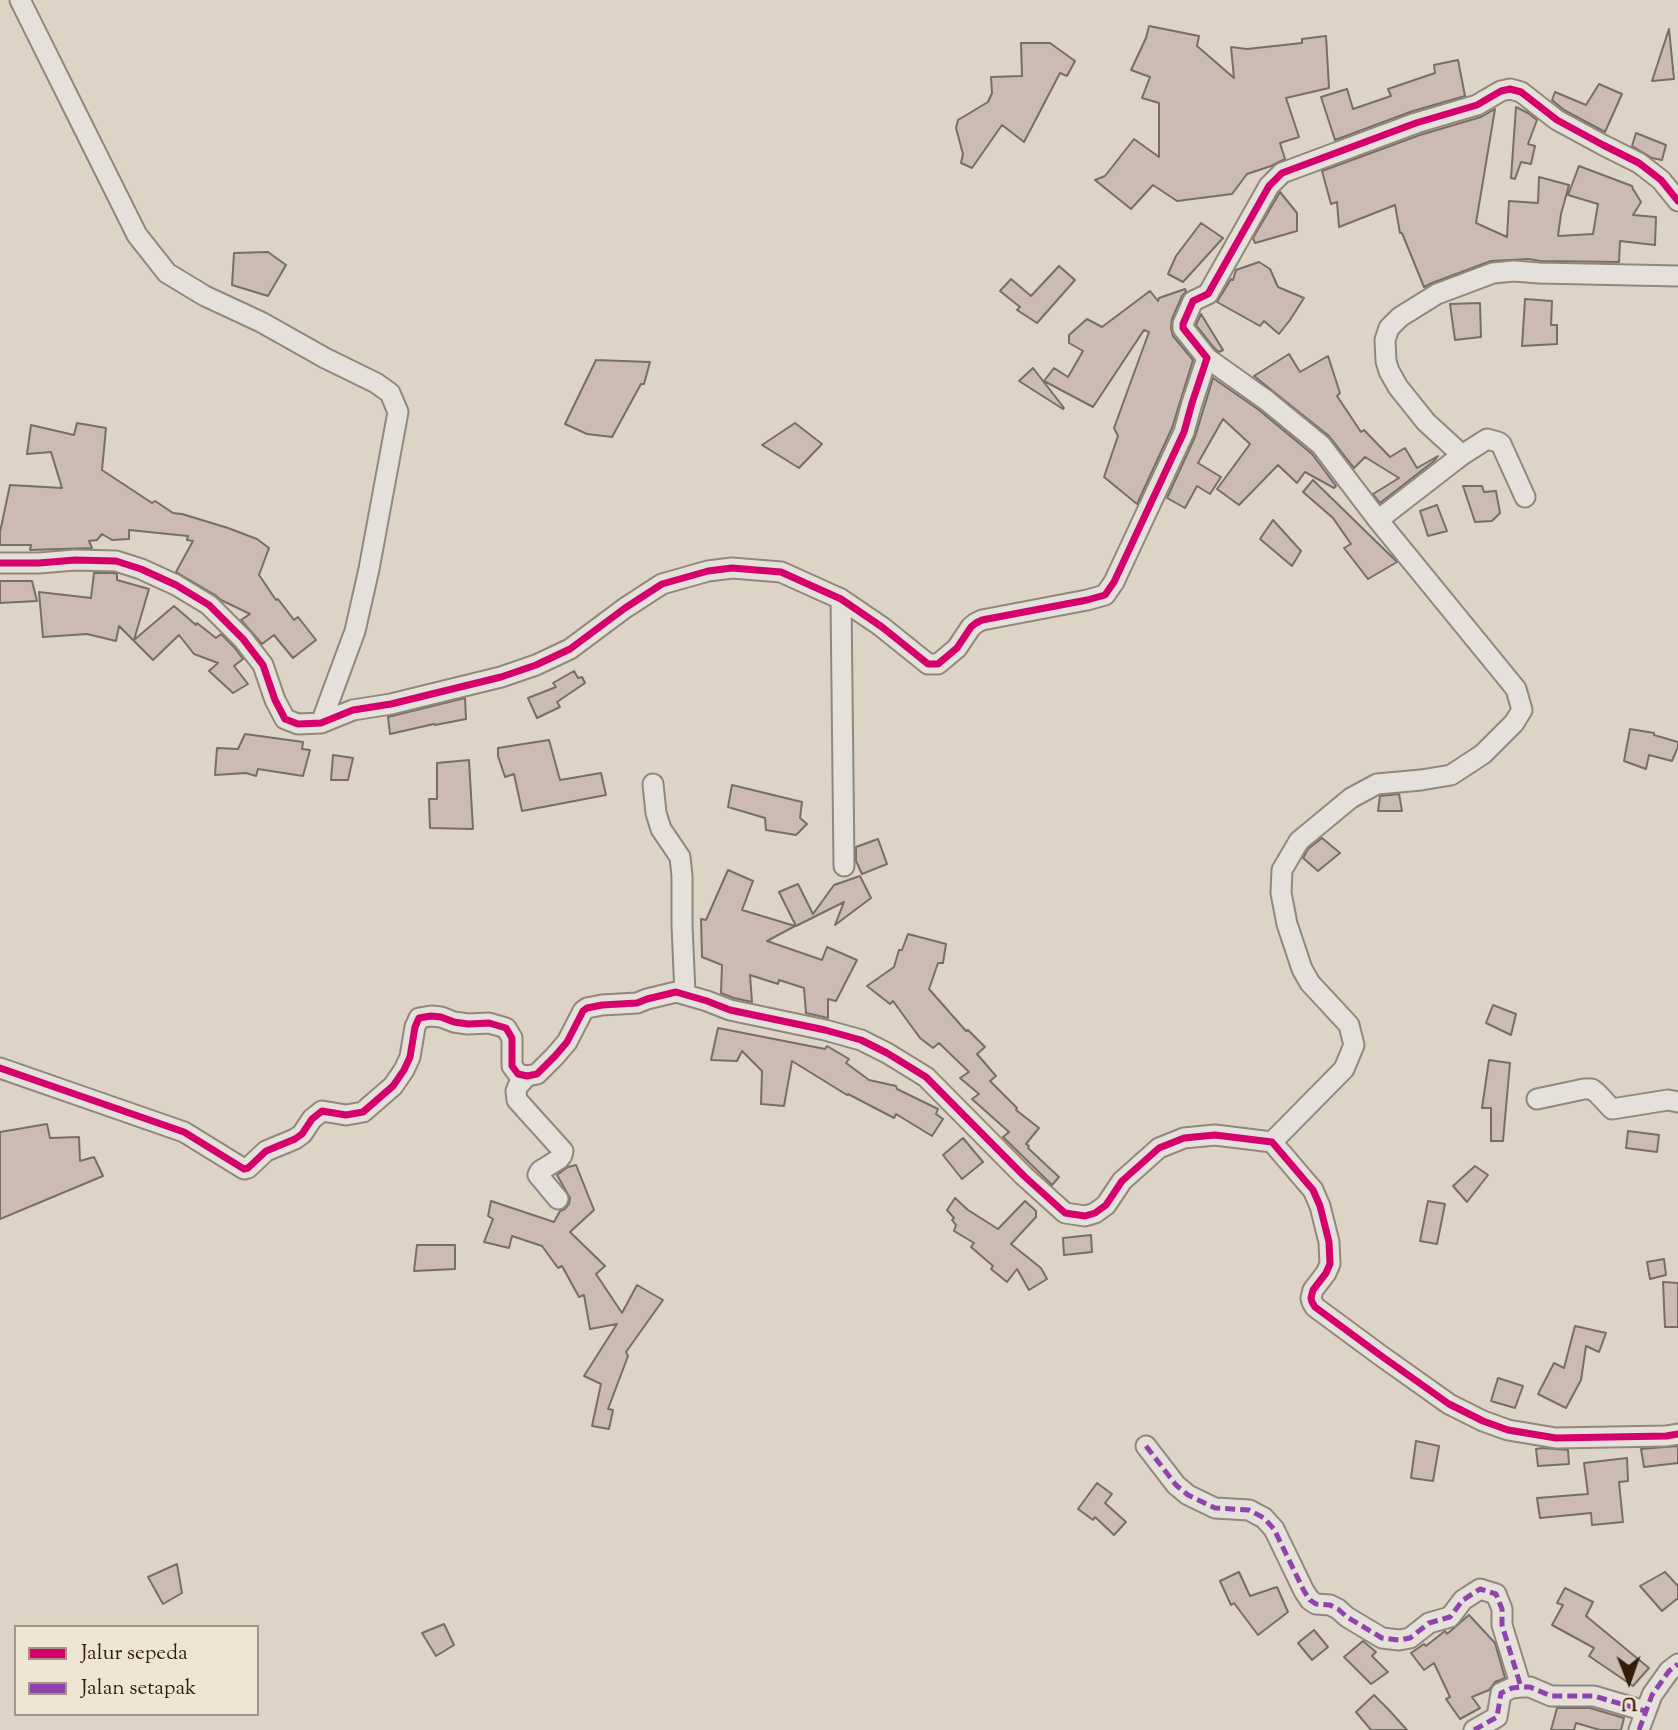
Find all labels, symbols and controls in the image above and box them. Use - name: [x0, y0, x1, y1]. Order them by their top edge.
- legend: [14, 1625, 259, 1716]
- text: Jalur sepeda: [81, 1639, 188, 1669]
- north arrow: [1594, 1646, 1664, 1716]
- text: Jalan setapak: [81, 1674, 197, 1704]
- text: U: [1621, 1689, 1637, 1716]

